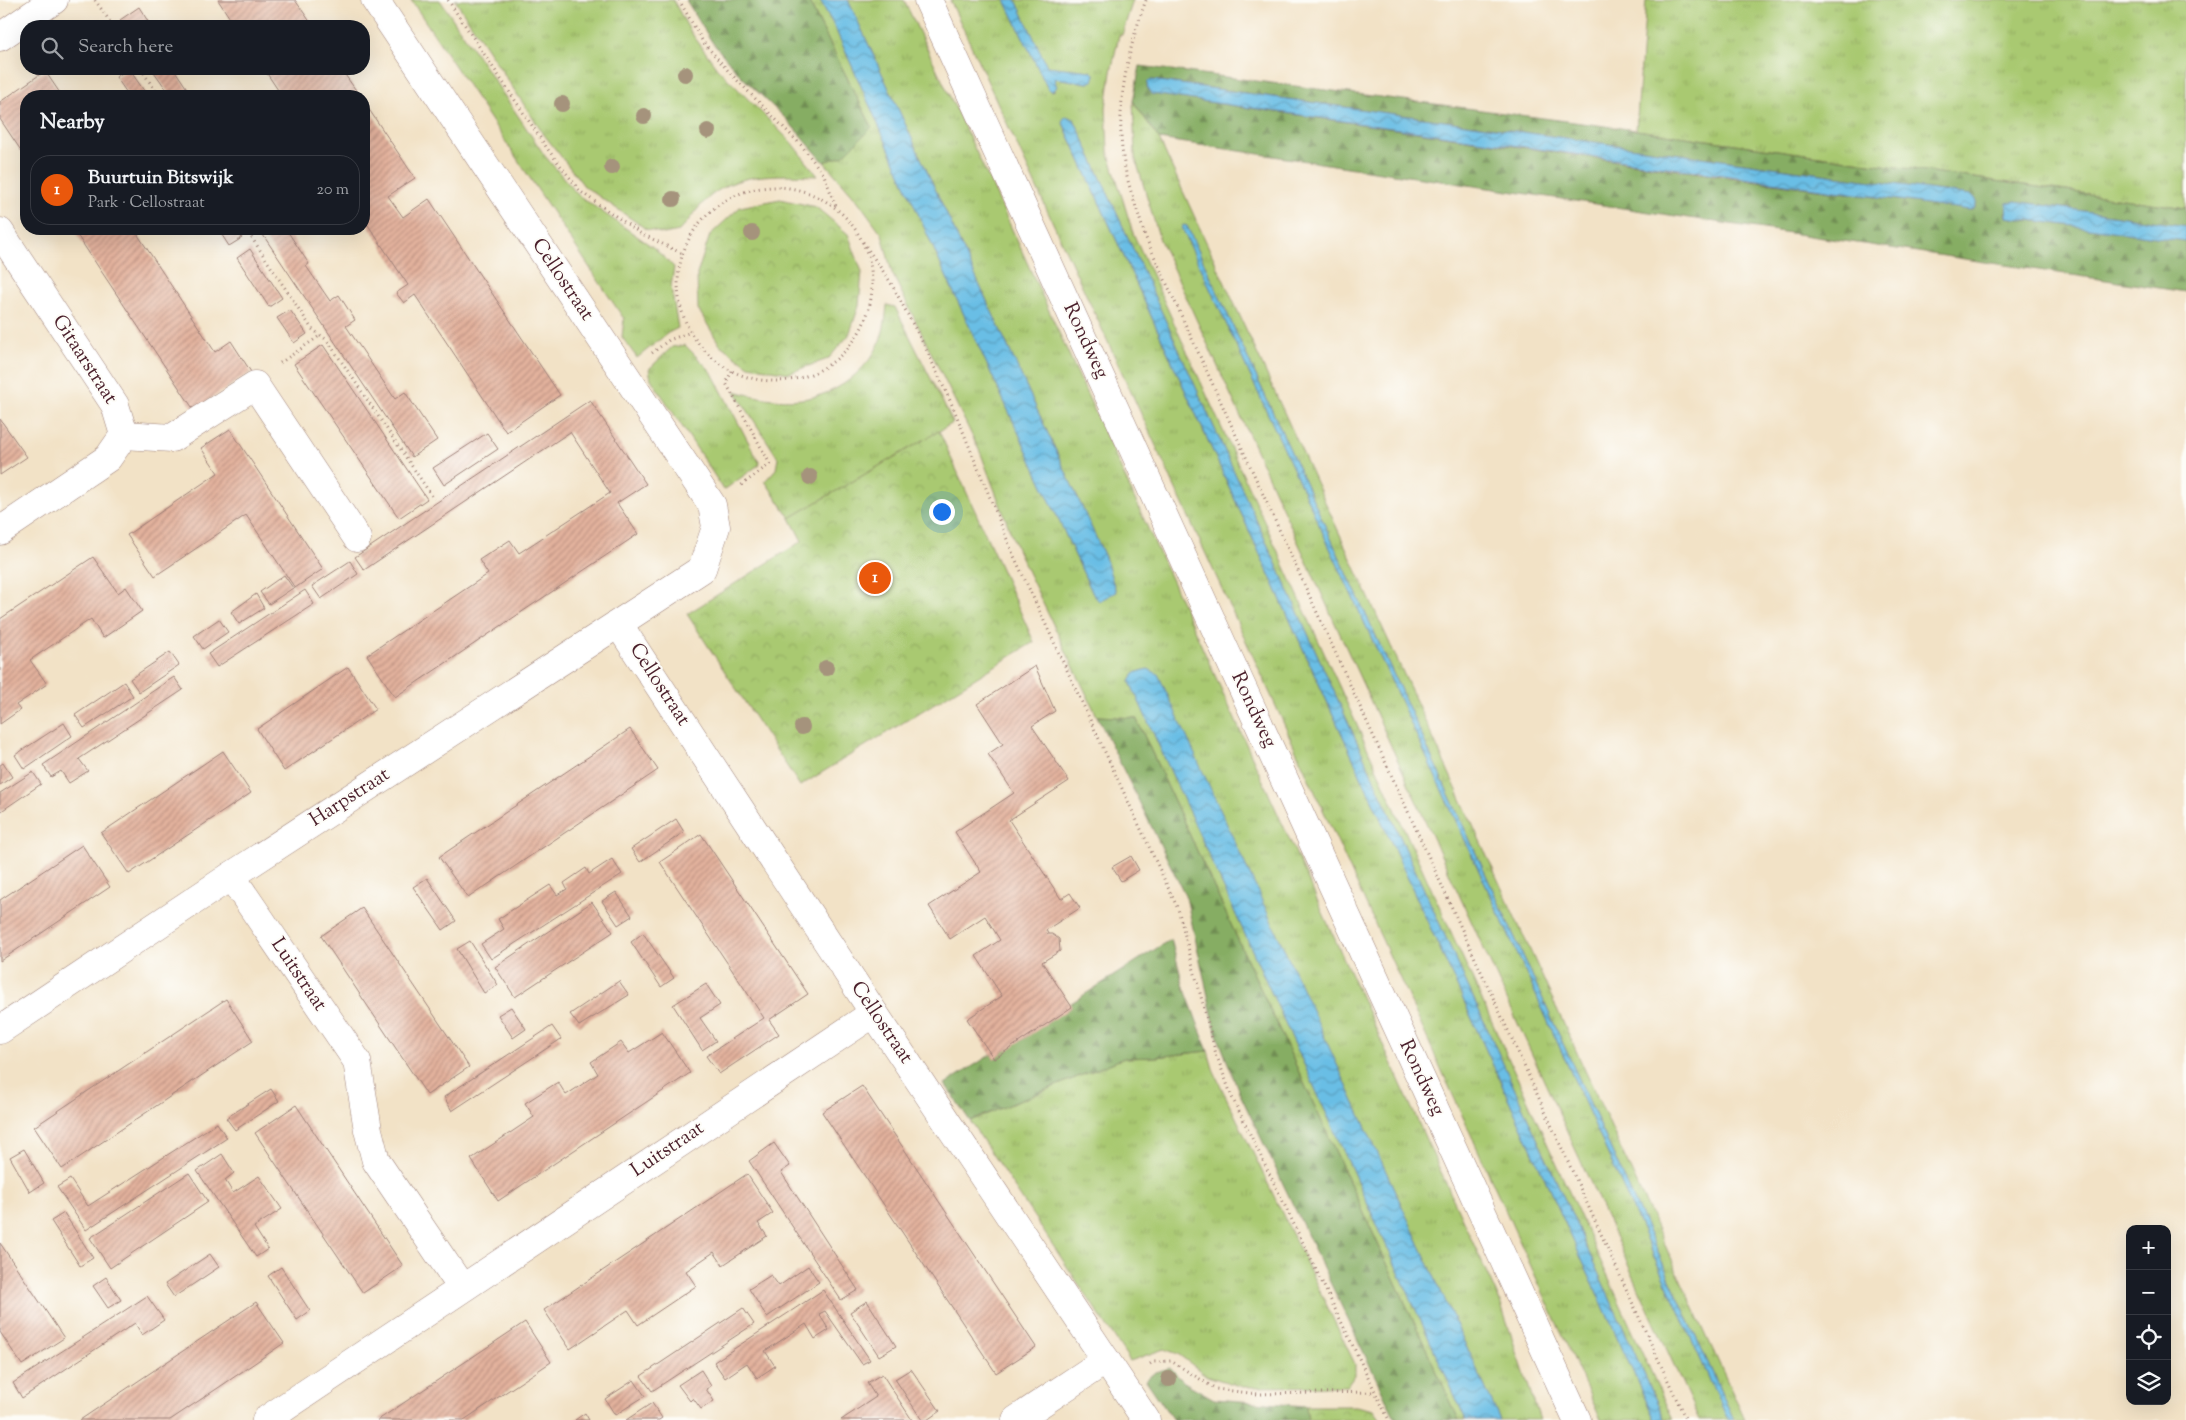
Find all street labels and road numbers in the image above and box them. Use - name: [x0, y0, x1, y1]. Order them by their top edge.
- street label: Cellostraat: [524, 233, 600, 327]
- street label: Rondweg: [1055, 298, 1115, 384]
- street label: Gitaarstraat: [44, 309, 124, 411]
- street label: Cellostraat: [621, 638, 697, 732]
- street label: Rondweg: [1223, 667, 1283, 753]
- street label: Harpstraat: [304, 761, 396, 835]
- street label: Luitstraat: [263, 932, 333, 1018]
- street label: Cellostraat: [843, 976, 919, 1070]
- street label: Rondweg: [1391, 1035, 1451, 1121]
- street label: Luitstraat: [625, 1115, 711, 1185]

